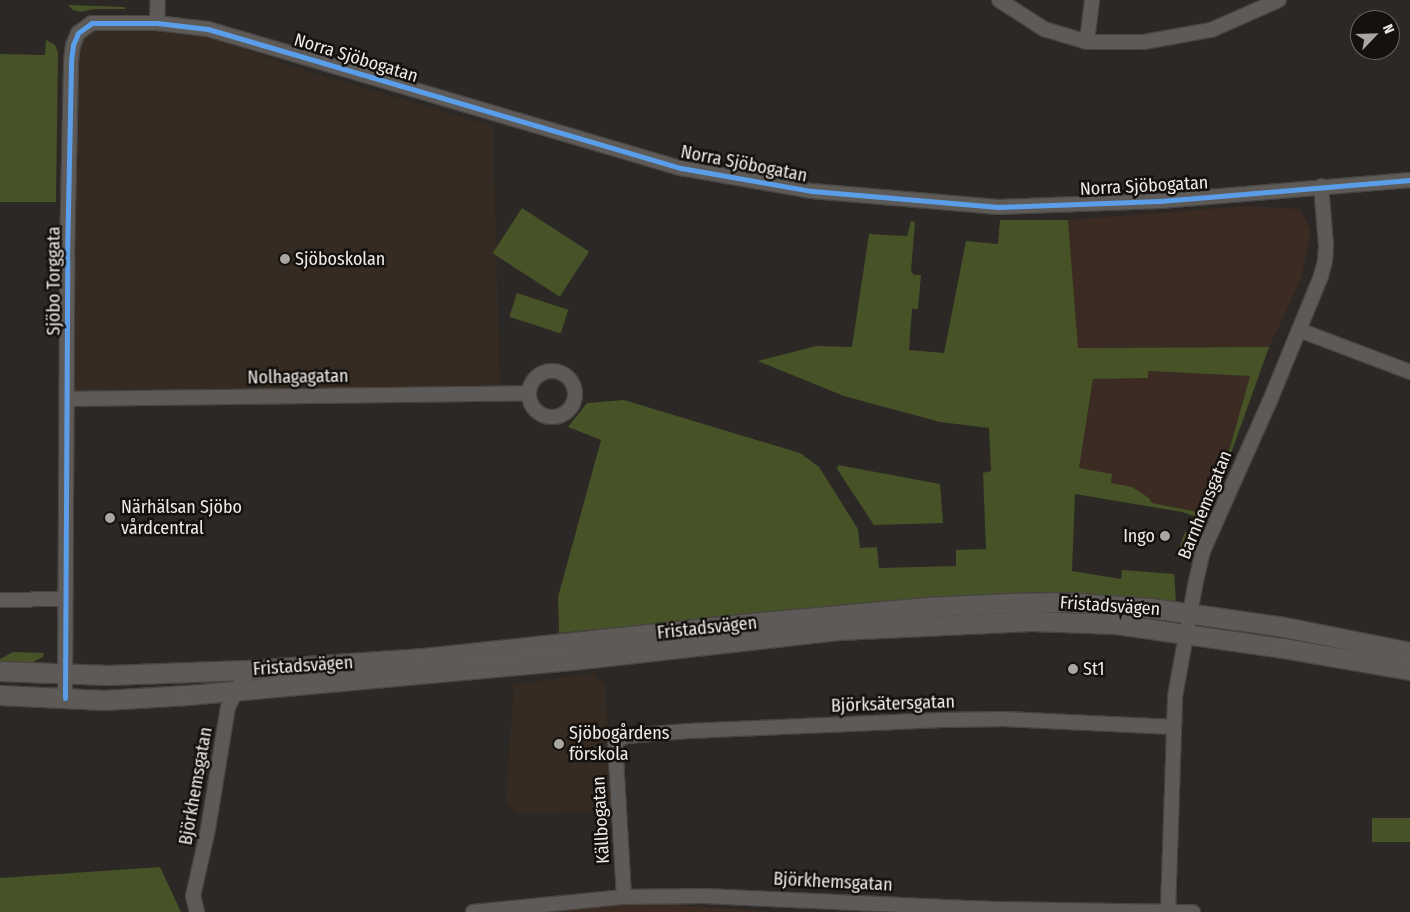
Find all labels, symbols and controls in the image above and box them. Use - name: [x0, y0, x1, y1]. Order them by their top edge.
- north arrow: [1350, 10, 1400, 60]
- text: N: [1379, 22, 1398, 36]
- street label: Norra Sjöbogatan: [291, 29, 421, 87]
- street label: Norra Sjöbogatan: [679, 141, 809, 187]
- street label: Norra Sjöbogatan: [1079, 172, 1209, 200]
- street label: Sjöbo Torggata: [43, 226, 65, 336]
- place label: Sjöboskolan: [295, 248, 385, 270]
- marker: Sjöboskolan: [279, 253, 291, 265]
- street label: Nolhagagatan: [247, 365, 349, 389]
- street label: Barnhemsgatan: [1173, 447, 1237, 563]
- place label: Närhälsan Sjöbo vårdcentral: [121, 497, 242, 540]
- marker: Närhälsan Sjöbo vårdcentral: [103, 511, 117, 525]
- place label: Ingo: [1123, 525, 1155, 547]
- marker: Ingo: [1159, 530, 1171, 542]
- street label: Fristadsvägen: [1059, 592, 1161, 620]
- street label: Fristadsvägen: [656, 612, 758, 644]
- street label: Fristadsvägen: [252, 652, 354, 680]
- place label: St1: [1083, 658, 1105, 680]
- marker: St1: [1067, 663, 1079, 675]
- street label: Björksätersgatan: [831, 691, 955, 717]
- place label: Sjöbogårdens förskola: [569, 723, 669, 766]
- street label: Björkhemsgatan: [175, 725, 217, 847]
- marker: Sjöbogårdens förskola: [553, 738, 565, 750]
- street label: Källbogatan: [588, 776, 614, 864]
- street label: Björkhemsgatan: [773, 868, 893, 896]

